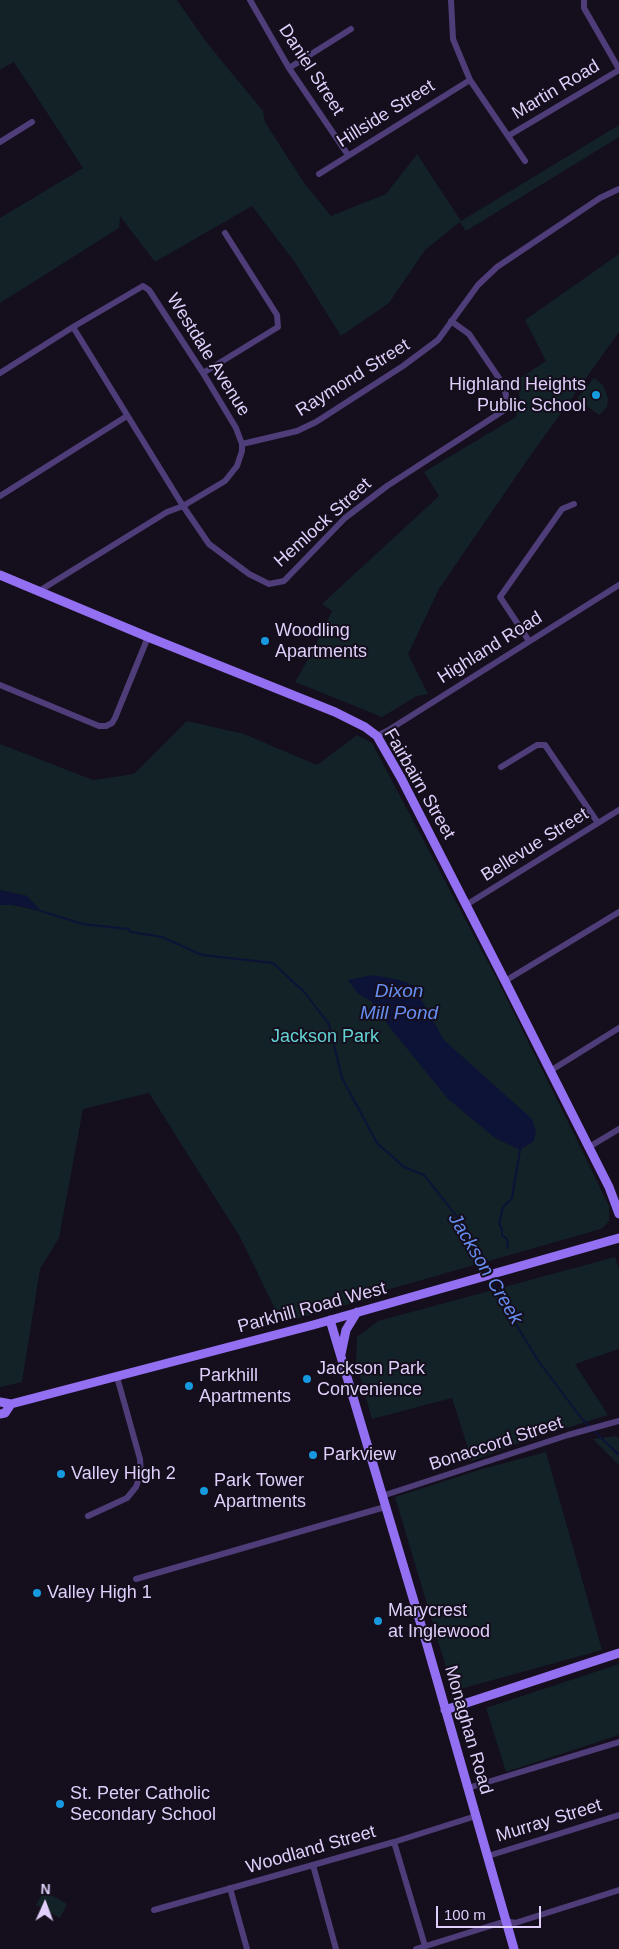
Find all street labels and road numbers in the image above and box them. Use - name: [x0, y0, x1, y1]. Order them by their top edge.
- street label: Daniel Street: [274, 20, 348, 120]
- street label: Martin Road: [508, 55, 604, 125]
- street label: Hillside Street: [333, 75, 439, 153]
- street label: Westdale Avenue: [162, 290, 254, 420]
- street label: Raymond Street: [292, 334, 414, 422]
- street label: Hemlock Street: [270, 474, 376, 572]
- street label: Highland Road: [434, 607, 546, 689]
- street label: Fairbairn Street: [379, 725, 459, 843]
- street label: Bellevue Street: [478, 803, 592, 887]
- street label: Parkhill Road West: [235, 1278, 389, 1338]
- street label: Bonaccord Street: [427, 1412, 565, 1476]
- street label: Monaghan Road: [439, 1663, 497, 1797]
- street label: Murray Street: [494, 1795, 604, 1847]
- street label: Woodland Street: [244, 1821, 378, 1879]

